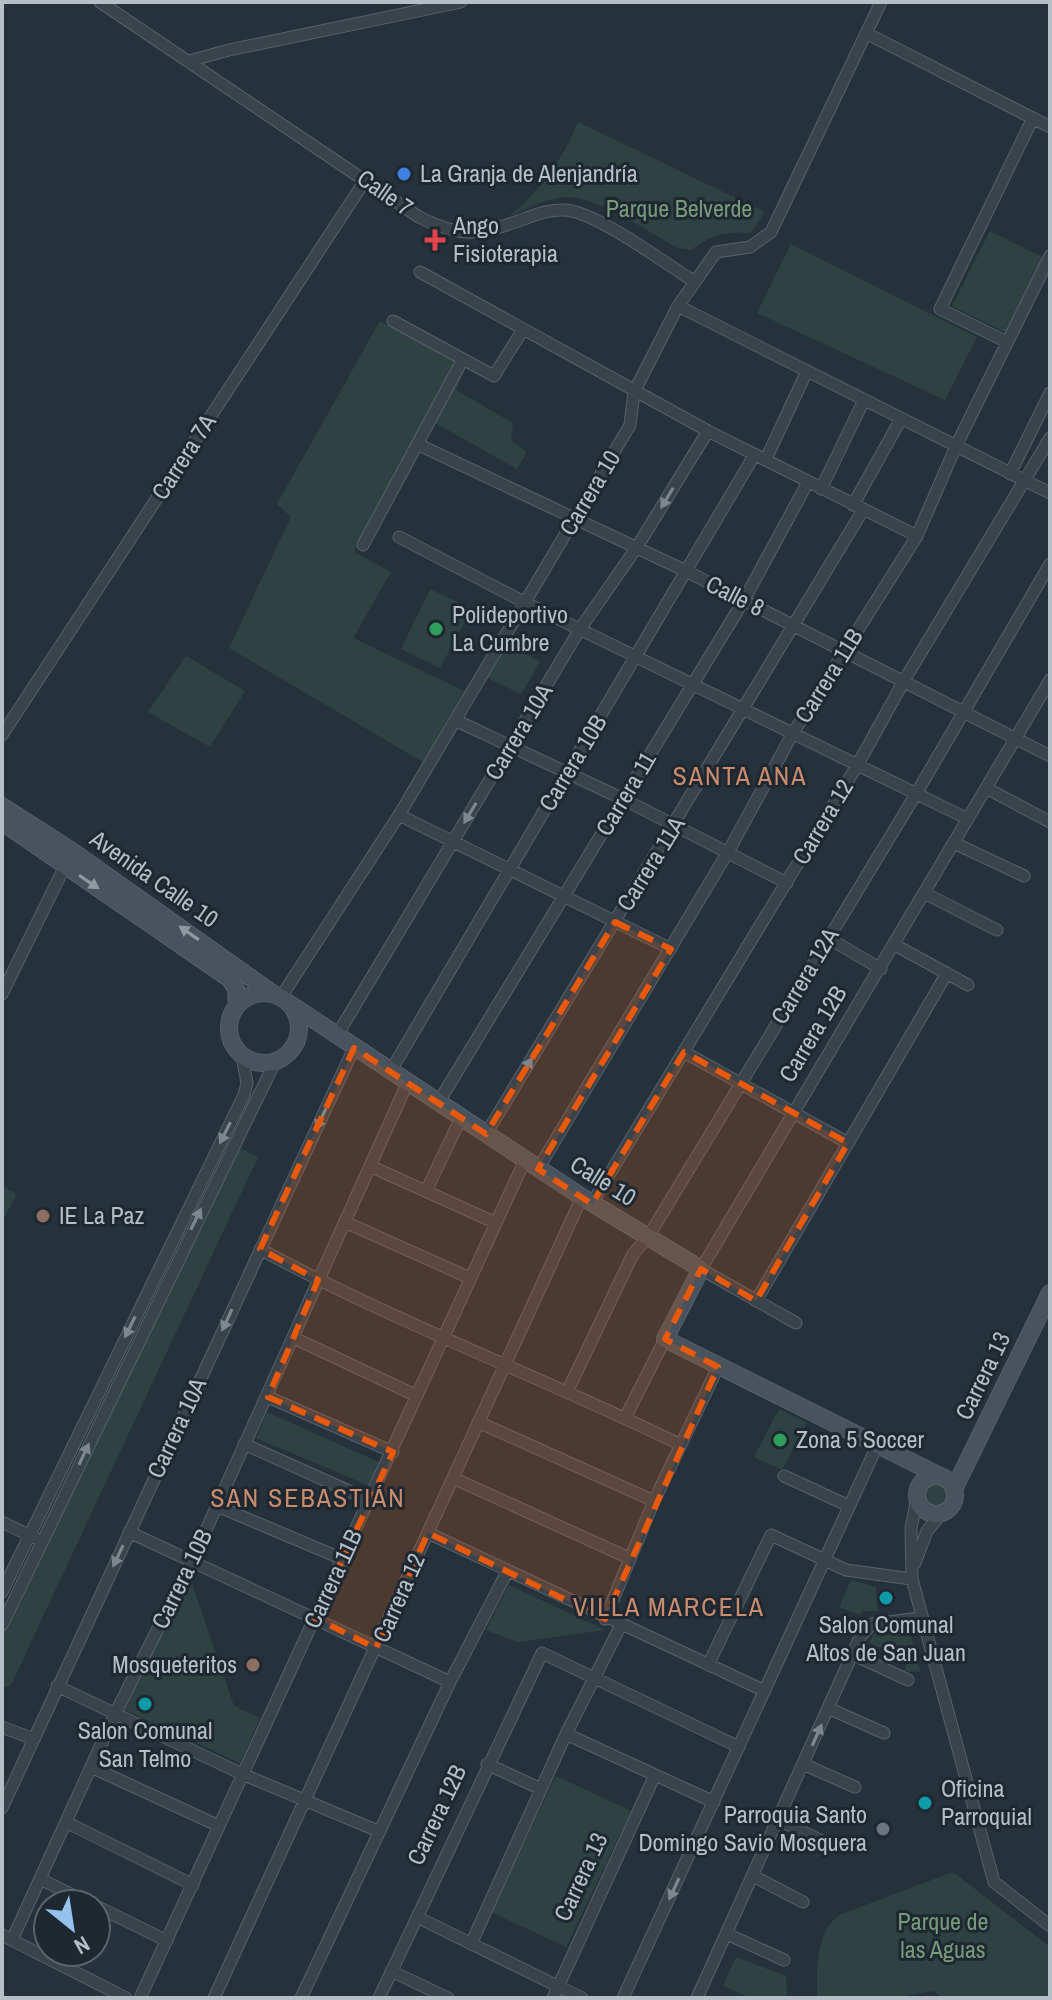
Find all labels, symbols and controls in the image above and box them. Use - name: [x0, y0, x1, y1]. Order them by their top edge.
- place label: La Granja de Alenjandría: [420, 157, 638, 189]
- street label: Calle 7: [351, 162, 420, 223]
- marker: La Granja de Alenjandría: [395, 165, 413, 183]
- park label: Parque Belverde: [606, 192, 752, 224]
- place label: Ango Fisioterapia: [452, 209, 558, 269]
- marker: Ango Fisioterapia: [424, 229, 446, 251]
- street label: Carrera 7A: [144, 407, 223, 506]
- street label: Carrera 10: [551, 444, 627, 541]
- one-way arrow: [660, 487, 674, 509]
- street label: Calle 8: [701, 567, 770, 623]
- place label: Polideportivo La Cumbre: [452, 598, 568, 658]
- marker: Polideportivo La Cumbre: [427, 620, 445, 638]
- street label: Carrera 11B: [787, 622, 870, 729]
- street label: Carrera 10A: [477, 677, 560, 786]
- street label: Carrera 10B: [531, 708, 613, 817]
- street label: Carrera 11: [588, 746, 663, 841]
- district label: SANTA ANA: [673, 758, 807, 793]
- street label: Carrera 12: [784, 773, 860, 870]
- one-way arrow: [463, 802, 477, 824]
- street label: Carrera 11A: [609, 809, 692, 917]
- street label: Avenida Calle 10: [83, 822, 225, 934]
- one-way arrow: [79, 875, 100, 890]
- street label: Carrera 12A: [763, 921, 846, 1030]
- one-way arrow: [179, 926, 200, 941]
- street label: Carrera 12B: [771, 979, 853, 1088]
- one-way arrow: [519, 1057, 533, 1079]
- one-way arrow: [314, 1107, 328, 1130]
- one-way arrow: [218, 1121, 232, 1144]
- street label: Calle 10: [564, 1147, 643, 1213]
- place label: IE La Paz: [59, 1199, 145, 1231]
- marker: IE La Paz: [34, 1207, 52, 1225]
- one-way arrow: [190, 1208, 203, 1231]
- one-way arrow: [220, 1308, 234, 1332]
- one-way arrow: [123, 1315, 137, 1339]
- street label: Carrera 13: [947, 1326, 1017, 1425]
- street label: Carrera 10A: [139, 1371, 214, 1483]
- place label: Zona 5 Soccer: [796, 1423, 924, 1455]
- marker: Zona 5 Soccer: [771, 1431, 789, 1449]
- one-way arrow: [77, 1442, 91, 1465]
- district label: SAN SEBASTIÁN: [210, 1480, 406, 1515]
- street label: Carrera 10B: [143, 1523, 219, 1634]
- street label: Carrera 11B: [295, 1524, 369, 1633]
- one-way arrow: [111, 1544, 124, 1567]
- street label: Carrera 12: [364, 1548, 432, 1647]
- district label: VILLA MARCELA: [573, 1589, 765, 1624]
- marker: Salon Comunal Altos de San Juan: [877, 1589, 895, 1607]
- place label: Salon Comunal Altos de San Juan: [805, 1608, 966, 1668]
- place label: Mosqueteritos: [112, 1648, 237, 1680]
- marker: Mosqueteritos: [244, 1656, 262, 1674]
- marker: Salon Comunal San Telmo: [136, 1695, 154, 1713]
- place label: Salon Comunal San Telmo: [78, 1714, 212, 1774]
- one-way arrow: [810, 1723, 823, 1746]
- street label: Carrera 12B: [399, 1759, 473, 1870]
- place label: Oficina Parroquial: [941, 1772, 1032, 1832]
- marker: Oficina Parroquial: [916, 1794, 934, 1812]
- place label: Parroquia Santo Domingo Savio Mosquera: [638, 1798, 867, 1858]
- marker: Parroquia Santo Domingo Savio Mosquera: [874, 1820, 892, 1838]
- street label: Carrera 13: [546, 1827, 614, 1926]
- one-way arrow: [667, 1878, 681, 1901]
- north arrow: [32, 1888, 112, 1968]
- park label: Parque de las Aguas: [898, 1905, 988, 1965]
- text: N: [69, 1929, 95, 1962]

